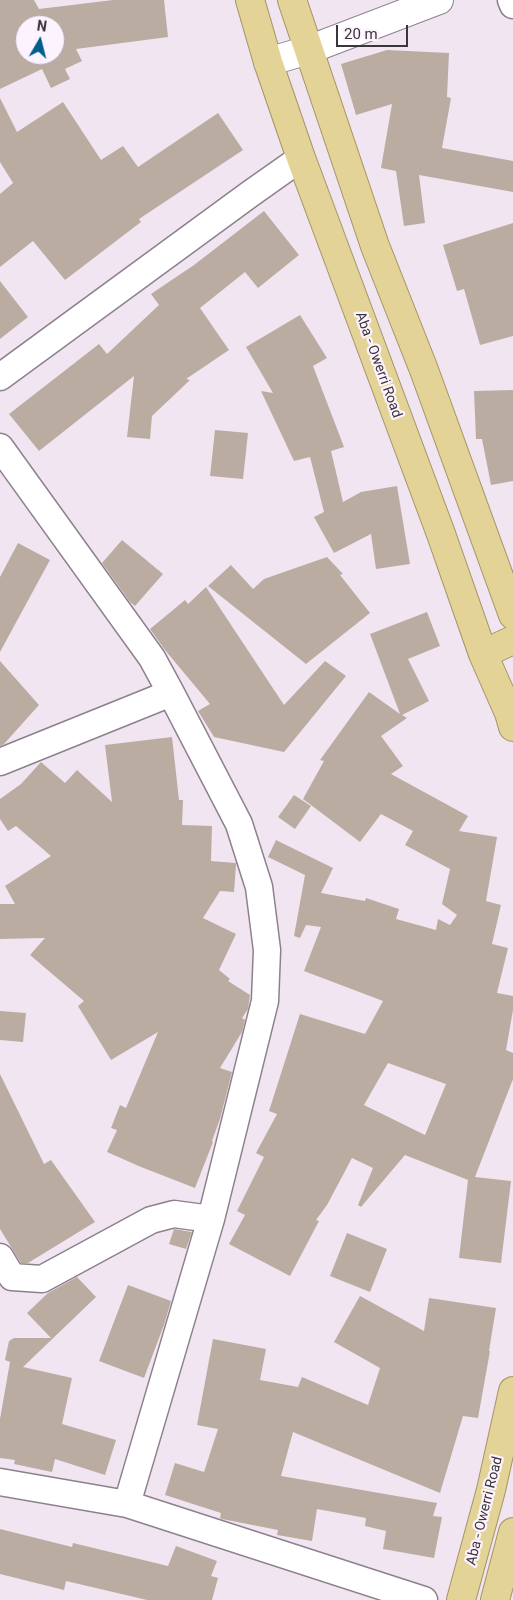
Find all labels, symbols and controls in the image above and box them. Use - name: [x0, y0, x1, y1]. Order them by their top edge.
- north arrow: [15, 15, 65, 65]
- scale bar: [338, 15, 410, 47]
- text: N: [36, 18, 48, 35]
- text: 20 m: [344, 25, 378, 43]
- street label: Aba - Owerri Road: [351, 310, 405, 420]
- street label: Aba - Owerri Road: [463, 1455, 507, 1567]

